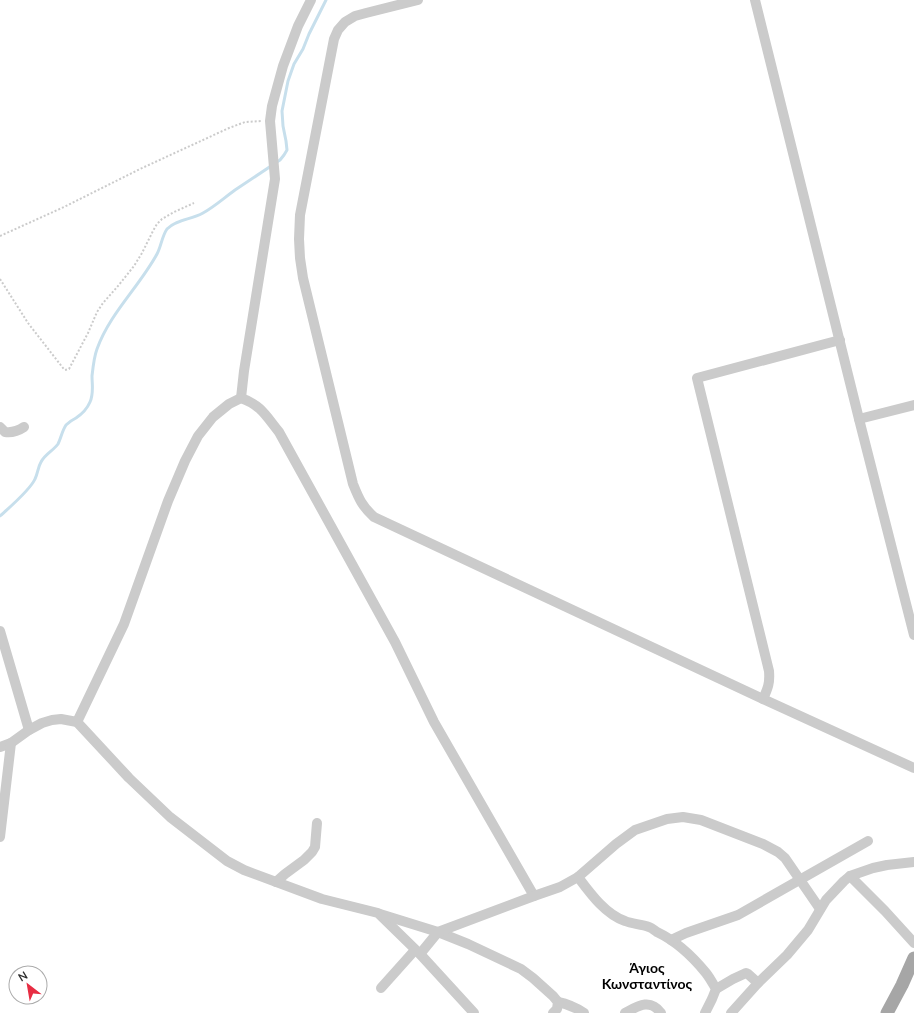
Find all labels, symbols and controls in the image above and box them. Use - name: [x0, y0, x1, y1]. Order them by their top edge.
- district label: Άγιος Κωνσταντίνος: [602, 959, 693, 992]
- north arrow: [8, 965, 48, 1005]
- text: N: [16, 968, 30, 984]

